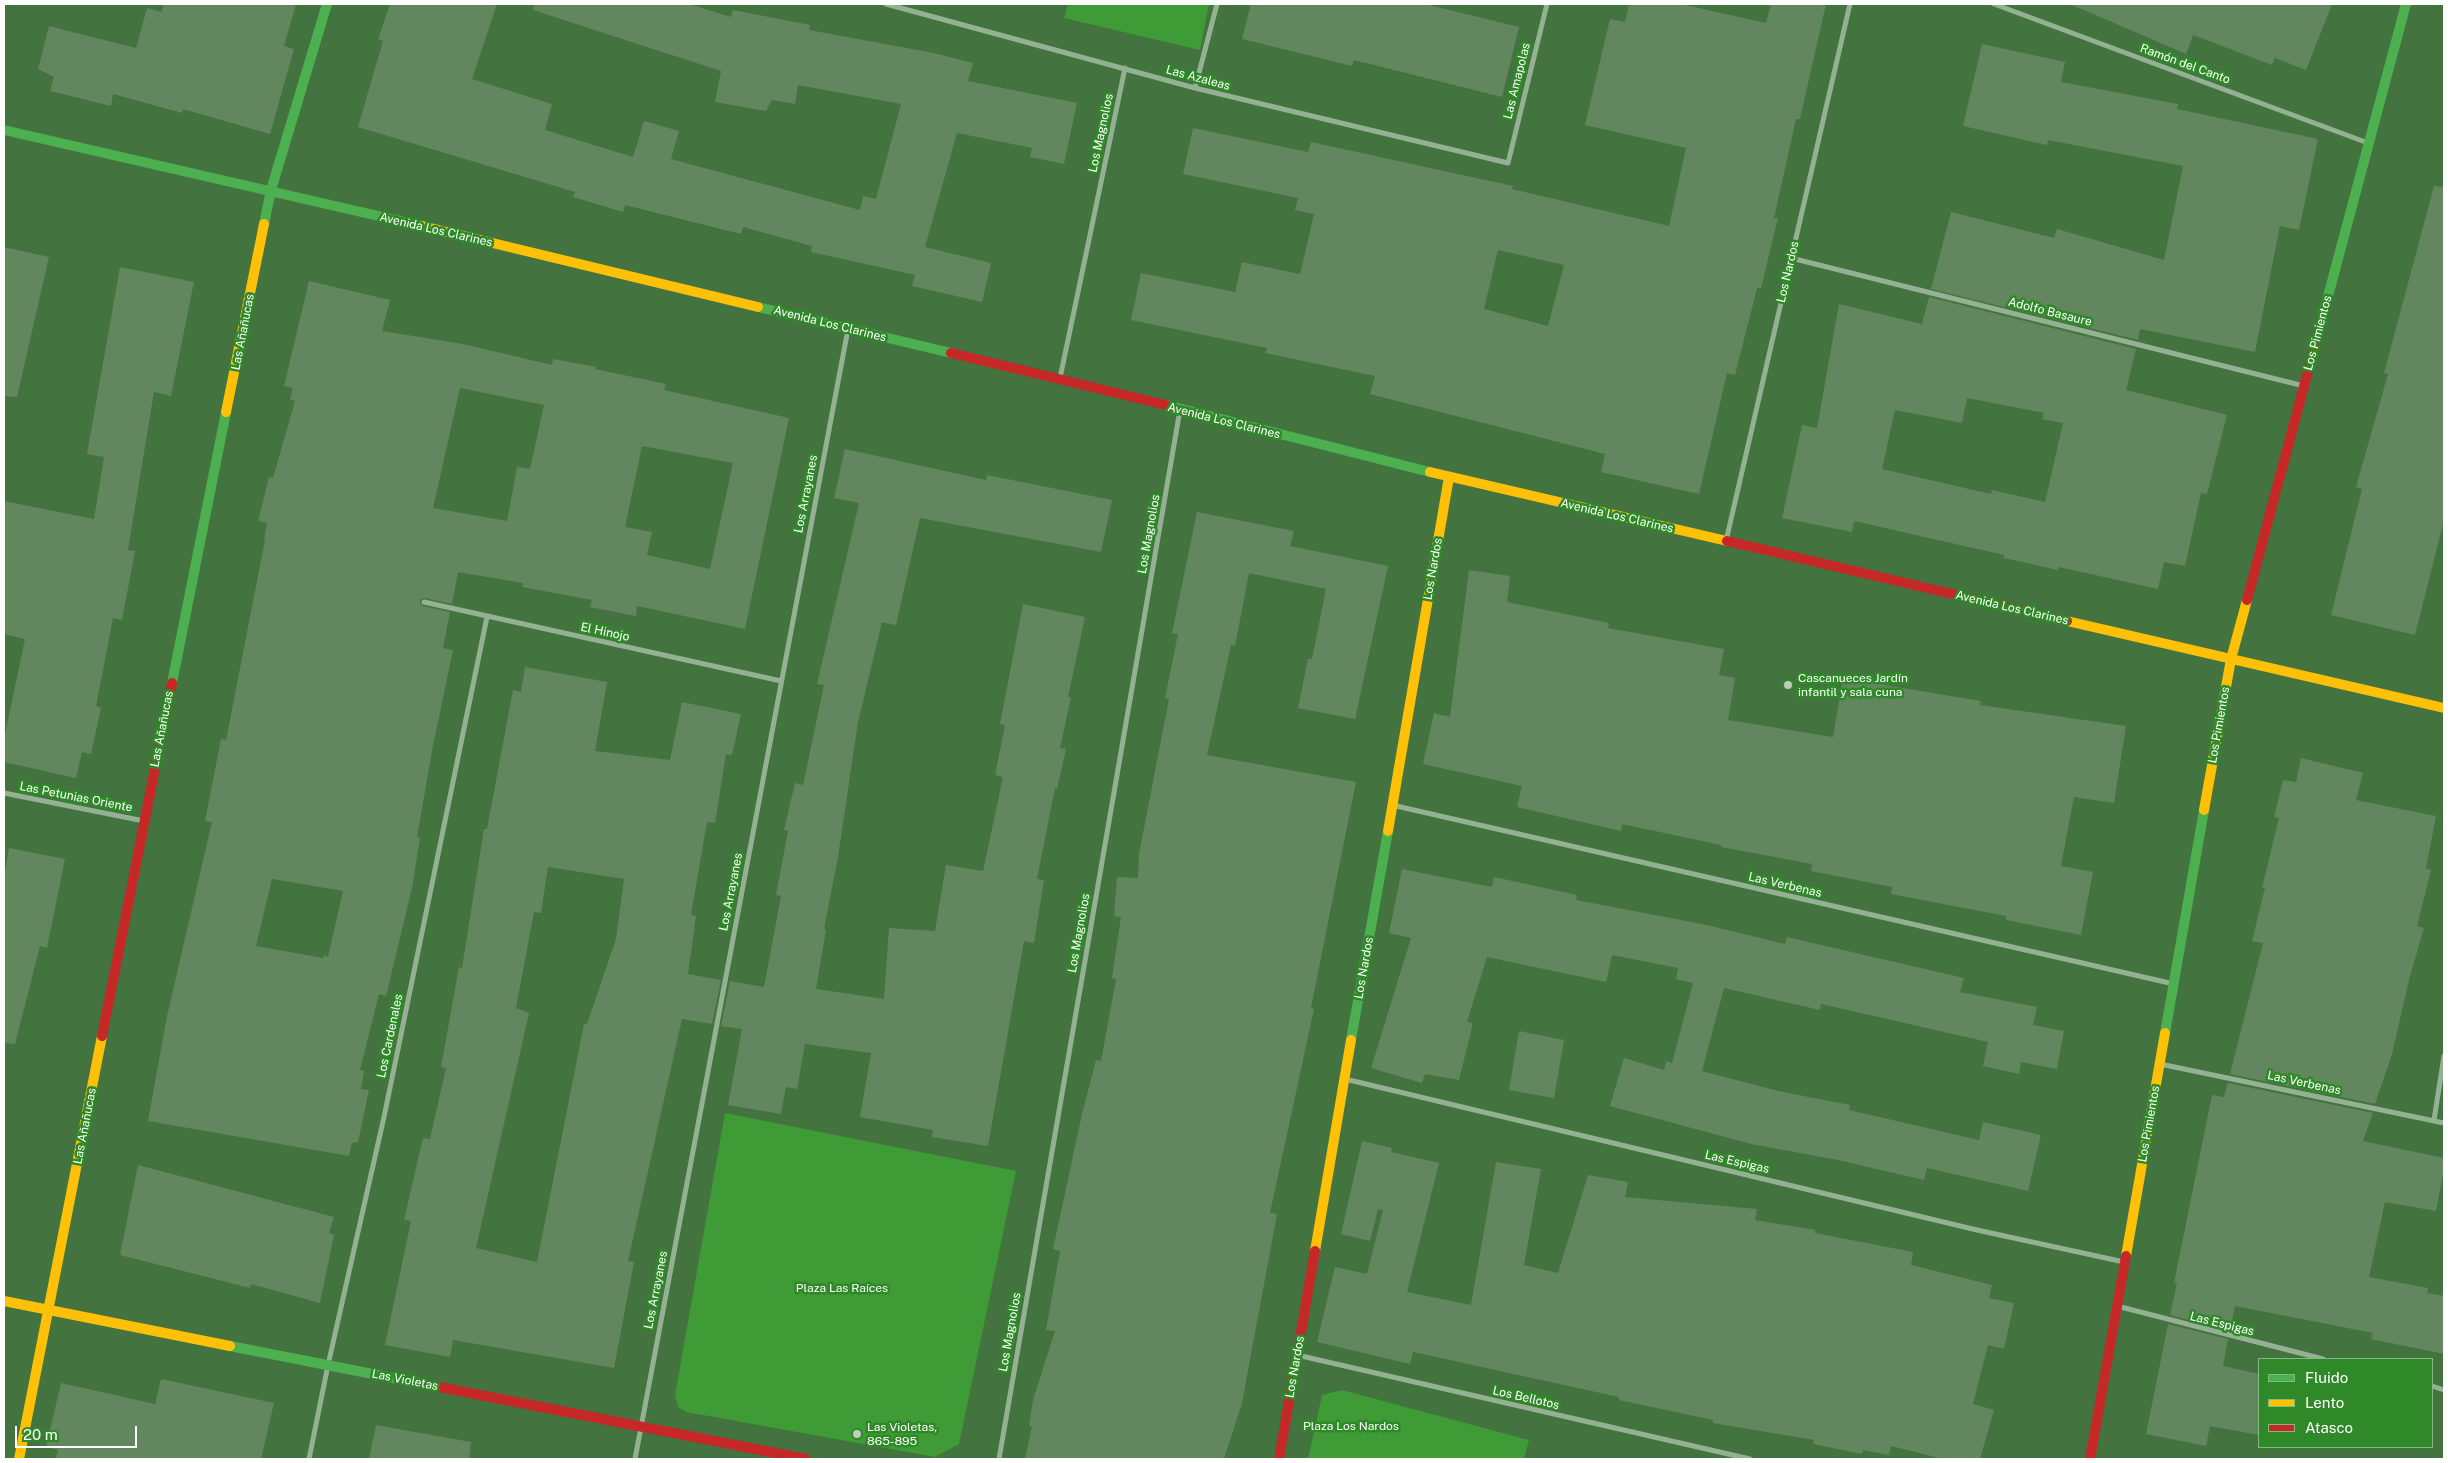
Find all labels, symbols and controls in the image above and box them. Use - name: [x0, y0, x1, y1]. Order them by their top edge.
- street label: Las Amapolas: [1501, 41, 1533, 121]
- street label: Ramón del Canto: [2138, 41, 2232, 87]
- street label: Las Azaleas: [1164, 63, 1232, 93]
- street label: Los Magnolios: [1086, 92, 1116, 174]
- street label: Avenida Los Clarines: [378, 210, 494, 250]
- street label: Los Nardos: [1774, 240, 1802, 304]
- street label: Las Añañucas: [229, 293, 257, 371]
- street label: Los Pimientos: [2301, 294, 2335, 372]
- street label: Adolfo Basaure: [2007, 295, 2093, 329]
- street label: Avenida Los Clarines: [772, 303, 888, 345]
- street label: Avenida Los Clarines: [1166, 400, 1282, 442]
- street label: Los Arrayanes: [791, 454, 821, 534]
- street label: Los Magnolios: [1135, 493, 1163, 575]
- street label: Avenida Los Clarines: [1559, 496, 1675, 536]
- street label: Los Nardos: [1420, 537, 1446, 601]
- street label: Avenida Los Clarines: [1954, 588, 2070, 628]
- street label: El Hinojo: [579, 620, 631, 644]
- place label: Cascanueces Jardín infantil y sala cuna: [1798, 671, 1908, 699]
- marker: Cascanueces Jardín infantil y sala cuna: [1782, 679, 1794, 691]
- street label: Los Pimientos: [2205, 686, 2233, 764]
- street label: Las Añañucas: [148, 690, 176, 768]
- street label: Las Petunias Oriente: [18, 779, 134, 815]
- street label: Los Arrayanes: [716, 852, 746, 932]
- street label: Las Verbenas: [1747, 870, 1823, 900]
- street label: Los Magnolios: [1065, 892, 1093, 974]
- street label: Los Nardos: [1351, 936, 1377, 1000]
- street label: Los Cardenales: [374, 993, 406, 1079]
- street label: Las Verbenas: [2266, 1068, 2342, 1098]
- street label: Los Pimientos: [2135, 1085, 2163, 1163]
- street label: Las Añañucas: [71, 1087, 99, 1165]
- street label: Las Espigas: [1703, 1148, 1771, 1176]
- street label: Los Arrayanes: [641, 1250, 671, 1330]
- park label: Plaza Las Raíces: [796, 1281, 888, 1295]
- street label: Los Magnolios: [996, 1291, 1024, 1373]
- street label: Las Espigas: [2188, 1309, 2256, 1339]
- street label: Los Nardos: [1282, 1335, 1308, 1399]
- legend: [2258, 1358, 2433, 1448]
- street label: Las Violetas: [371, 1367, 439, 1393]
- text: Fluido: [2305, 1369, 2348, 1386]
- street label: Los Bellotos: [1491, 1383, 1561, 1413]
- text: Lento: [2305, 1394, 2344, 1411]
- scale bar: [18, 1416, 140, 1448]
- park label: Plaza Los Nardos: [1303, 1419, 1399, 1433]
- text: Atasco: [2305, 1419, 2353, 1436]
- place label: Las Violetas, 865-895: [867, 1420, 937, 1448]
- text: 20 m: [23, 1426, 58, 1443]
- marker: Las Violetas, 865-895: [851, 1428, 863, 1440]

